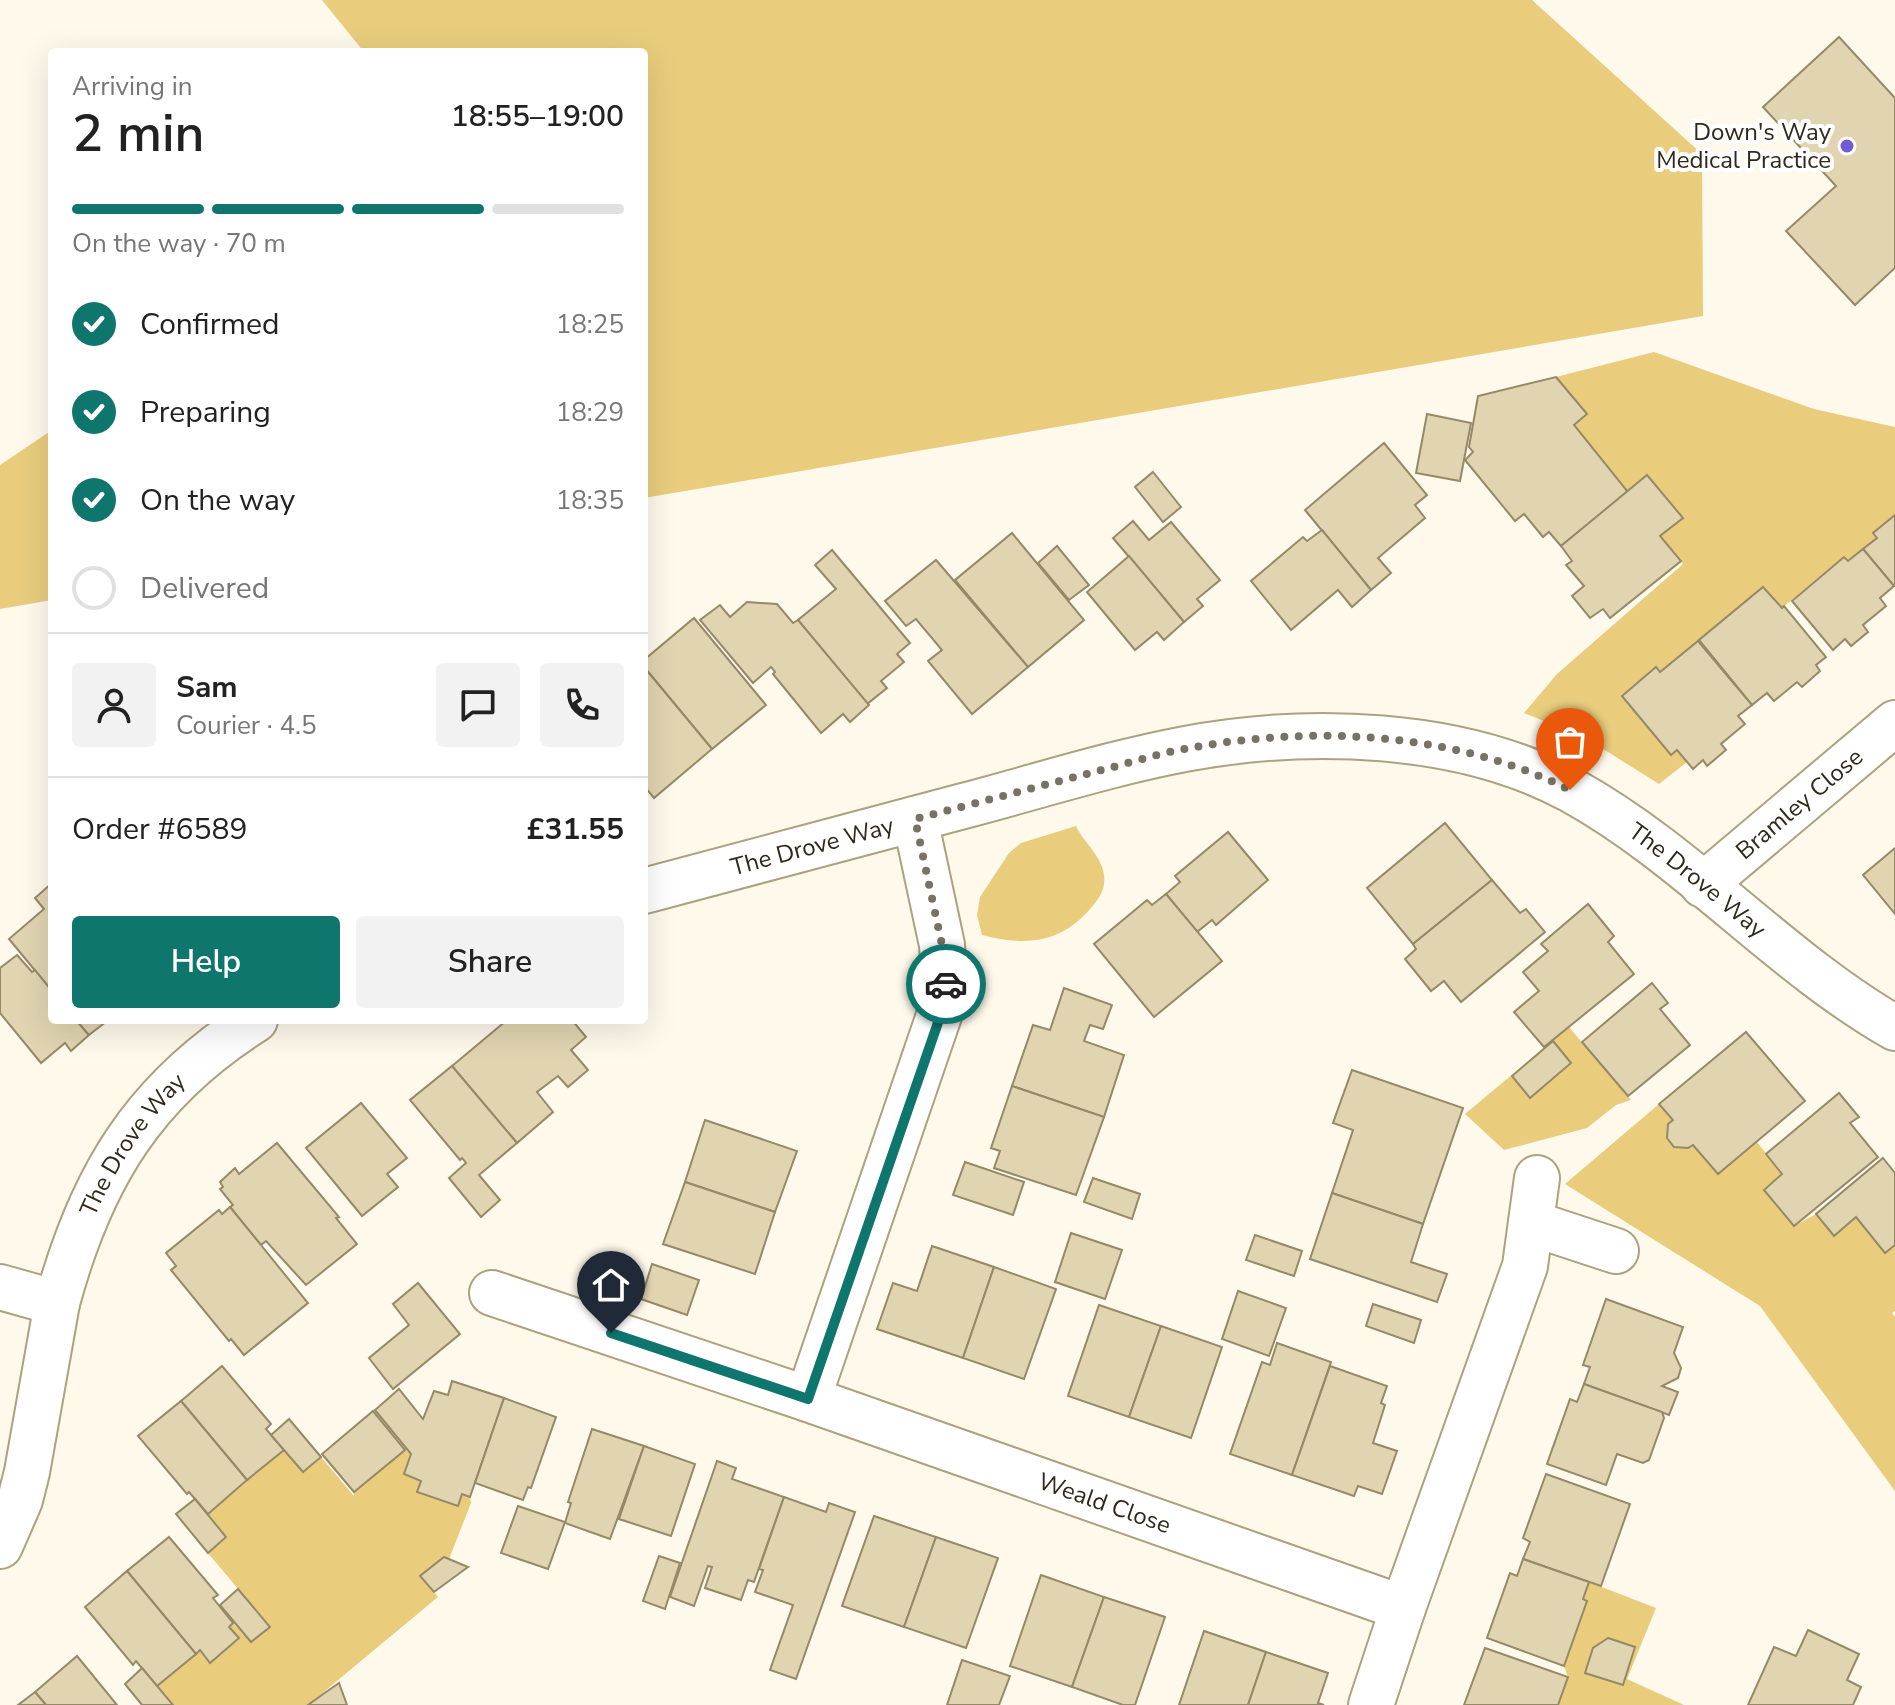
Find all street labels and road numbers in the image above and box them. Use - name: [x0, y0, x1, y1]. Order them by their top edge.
- street label: Bramley Close: [1729, 741, 1870, 867]
- street label: The Drove Way: [727, 809, 898, 883]
- street label: The Drove Way: [1622, 815, 1773, 945]
- street label: The Drove Way: [72, 1065, 193, 1221]
- street label: Weald Close: [1034, 1465, 1175, 1541]

